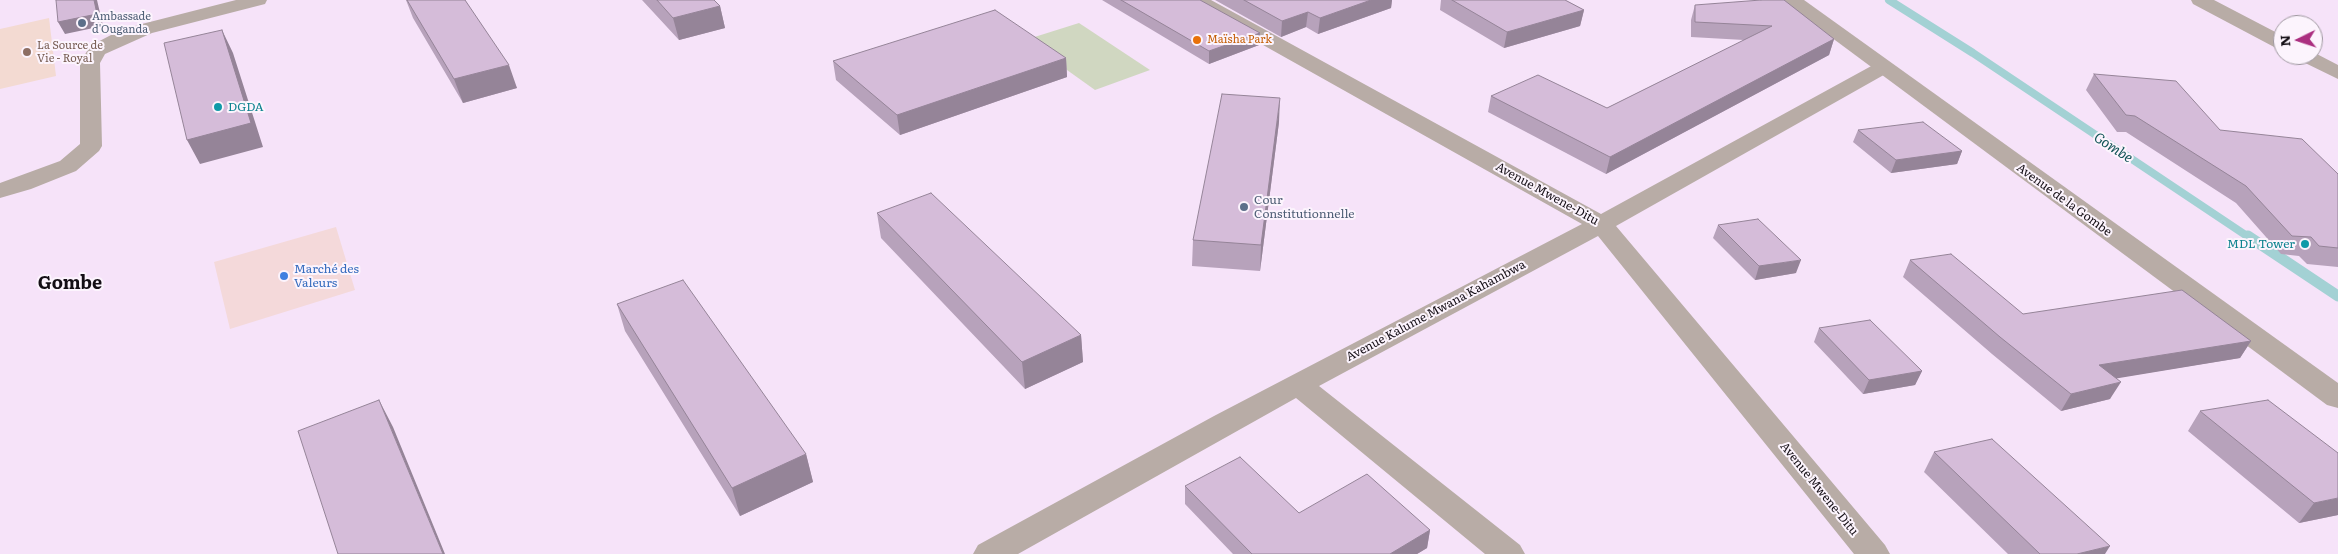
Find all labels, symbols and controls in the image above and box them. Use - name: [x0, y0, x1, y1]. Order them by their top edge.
- place label: Ambassade d'Ouganda: [92, 10, 151, 36]
- north arrow: [2273, 15, 2323, 65]
- marker: Ambassade d'Ouganda: [76, 17, 88, 29]
- place label: Maïsha Park: [1207, 33, 1272, 47]
- marker: Maïsha Park: [1191, 34, 1203, 46]
- text: N: [2274, 34, 2294, 48]
- place label: La Source de Vie - Royal: [37, 39, 103, 65]
- marker: La Source de Vie - Royal: [21, 46, 33, 58]
- place label: DGDA: [228, 100, 264, 114]
- marker: DGDA: [212, 101, 224, 113]
- water label: Gombe: [2090, 129, 2136, 167]
- street label: Avenue Mwene-Ditu: [1493, 160, 1601, 228]
- street label: Avenue de la Gombe: [2014, 161, 2114, 239]
- place label: Cour Constitutionnelle: [1254, 193, 1355, 221]
- marker: Cour Constitutionnelle: [1238, 201, 1250, 213]
- place label: MDL Tower: [2227, 237, 2295, 251]
- marker: MDL Tower: [2299, 238, 2311, 250]
- street label: Avenue Kalume Mwana Kahambwa: [1344, 257, 1528, 365]
- place label: Marché des Valeurs: [294, 262, 359, 290]
- marker: Marché des Valeurs: [278, 270, 290, 282]
- district label: Gombe: [38, 273, 102, 295]
- street label: Avenue Mwene-Ditu: [1777, 439, 1861, 539]

